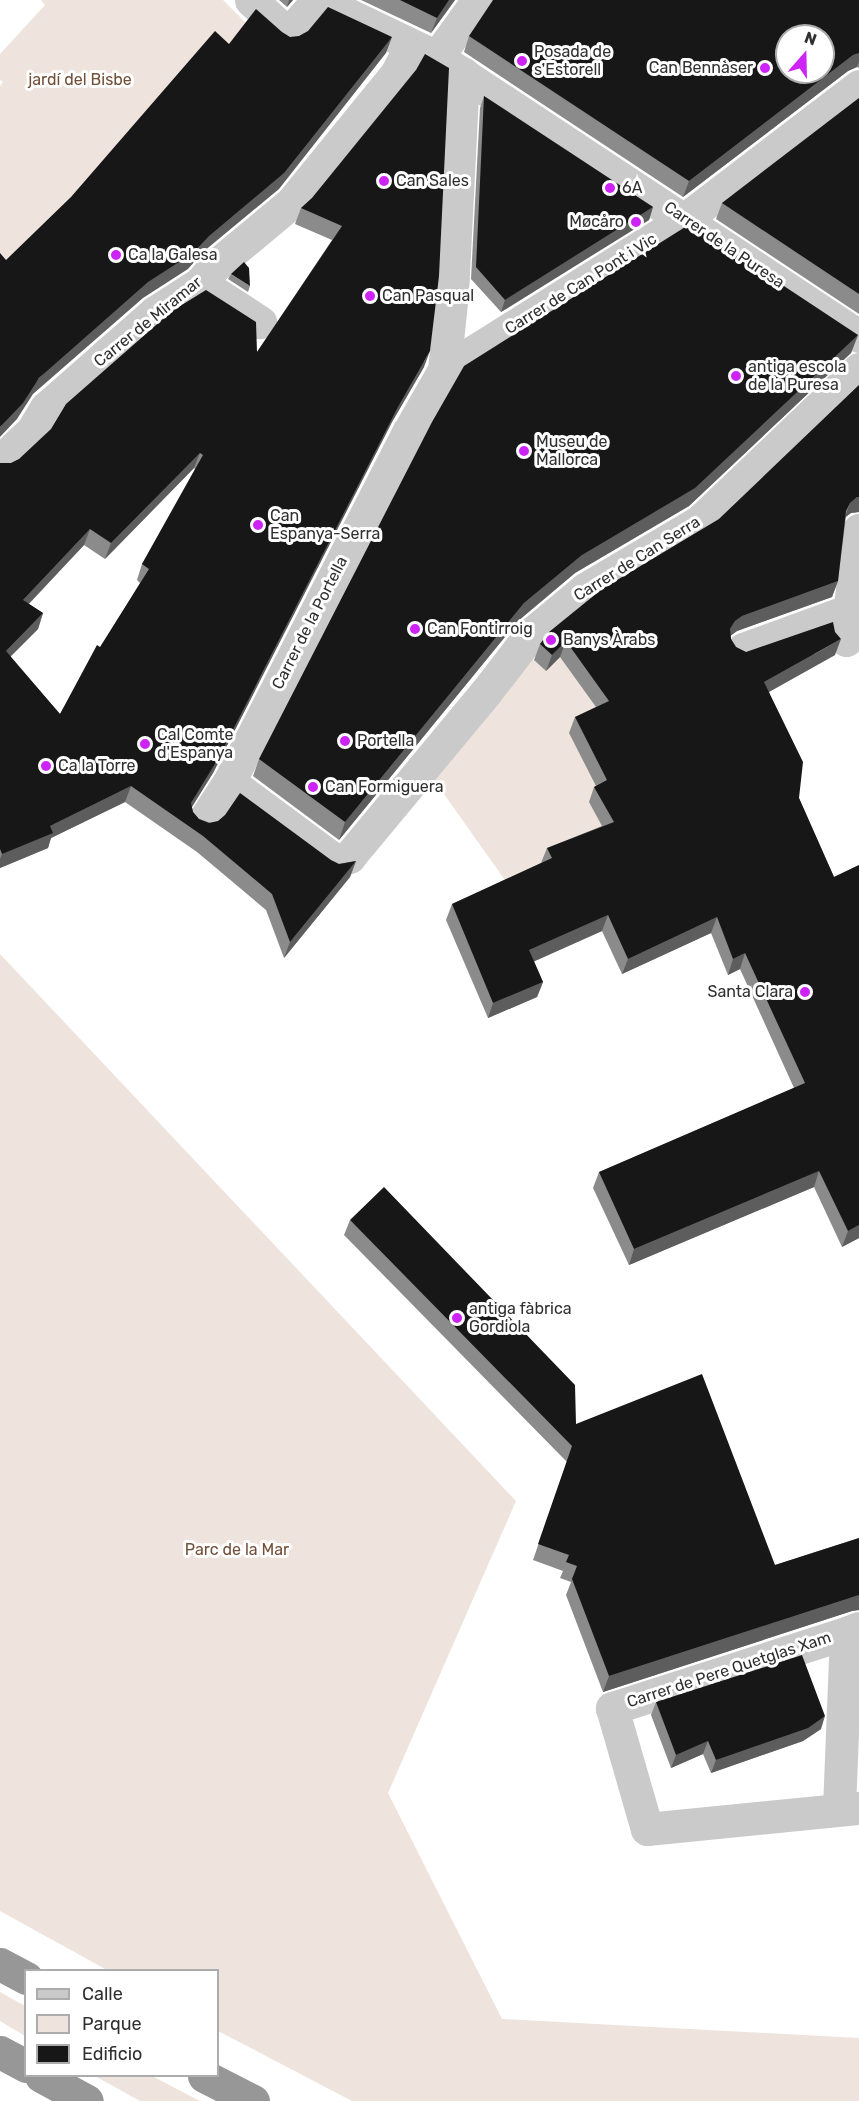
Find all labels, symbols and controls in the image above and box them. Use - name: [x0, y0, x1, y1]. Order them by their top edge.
- north arrow: [775, 24, 835, 84]
- text: N: [802, 28, 819, 49]
- place label: Posada de s'Estorell: [534, 42, 611, 80]
- marker: Posada de s'Estorell: [515, 54, 529, 68]
- place label: Can Bennàser: [649, 58, 753, 78]
- marker: Can Bennàser: [758, 61, 772, 75]
- park label: jardí del Bisbe: [28, 70, 132, 90]
- place label: Can Sales: [396, 171, 469, 191]
- marker: Can Sales: [377, 174, 391, 188]
- place label: 6A: [622, 178, 642, 198]
- marker: 6A: [603, 181, 617, 195]
- street label: Carrer de la Puresa: [660, 198, 788, 292]
- place label: Møcåro: [569, 212, 624, 232]
- marker: Møcåro: [629, 215, 643, 229]
- street label: Carrer de Can Pont i Vic: [501, 229, 661, 339]
- place label: Ca la Galesa: [128, 245, 218, 265]
- marker: Ca la Galesa: [109, 248, 123, 262]
- street label: Carrer de Miramar: [90, 273, 206, 371]
- place label: Can Pasqual: [382, 286, 474, 306]
- marker: Can Pasqual: [363, 289, 377, 303]
- place label: antiga escola de la Puresa: [748, 357, 847, 395]
- marker: antiga escola de la Puresa: [729, 369, 743, 383]
- place label: Museu de Mallorca: [536, 432, 607, 470]
- marker: Museu de Mallorca: [517, 444, 531, 458]
- place label: Can Espanya-Serra: [270, 506, 380, 544]
- street label: Carrer de Can Serra: [570, 512, 704, 606]
- marker: Can Espanya-Serra: [251, 518, 265, 532]
- street label: Carrer de la Portella: [268, 553, 352, 693]
- place label: Can Fontirroig: [427, 619, 533, 639]
- marker: Can Fontirroig: [408, 622, 422, 636]
- place label: Banys Àrabs: [563, 630, 656, 650]
- marker: Banys Àrabs: [544, 633, 558, 647]
- place label: Cal Comte d'Espanya: [157, 725, 233, 763]
- place label: Portella: [357, 731, 414, 751]
- marker: Portella: [338, 734, 352, 748]
- marker: Cal Comte d'Espanya: [138, 737, 152, 751]
- place label: Ca la Torre: [58, 756, 136, 776]
- marker: Ca la Torre: [39, 759, 53, 773]
- place label: Can Formiguera: [325, 777, 444, 797]
- marker: Can Formiguera: [306, 780, 320, 794]
- place label: Santa Clara: [707, 982, 793, 1002]
- marker: Santa Clara: [798, 985, 812, 999]
- place label: antiga fàbrica Gordiola: [469, 1299, 572, 1337]
- marker: antiga fàbrica Gordiola: [450, 1311, 464, 1325]
- park label: Parc de la Mar: [185, 1540, 289, 1560]
- street label: Carrer de Pere Quetglas Xam: [624, 1628, 834, 1712]
- legend: [24, 1969, 219, 2077]
- text: Calle: [82, 1983, 123, 2005]
- text: Parque: [82, 2013, 142, 2035]
- text: Edificio: [82, 2043, 142, 2065]

